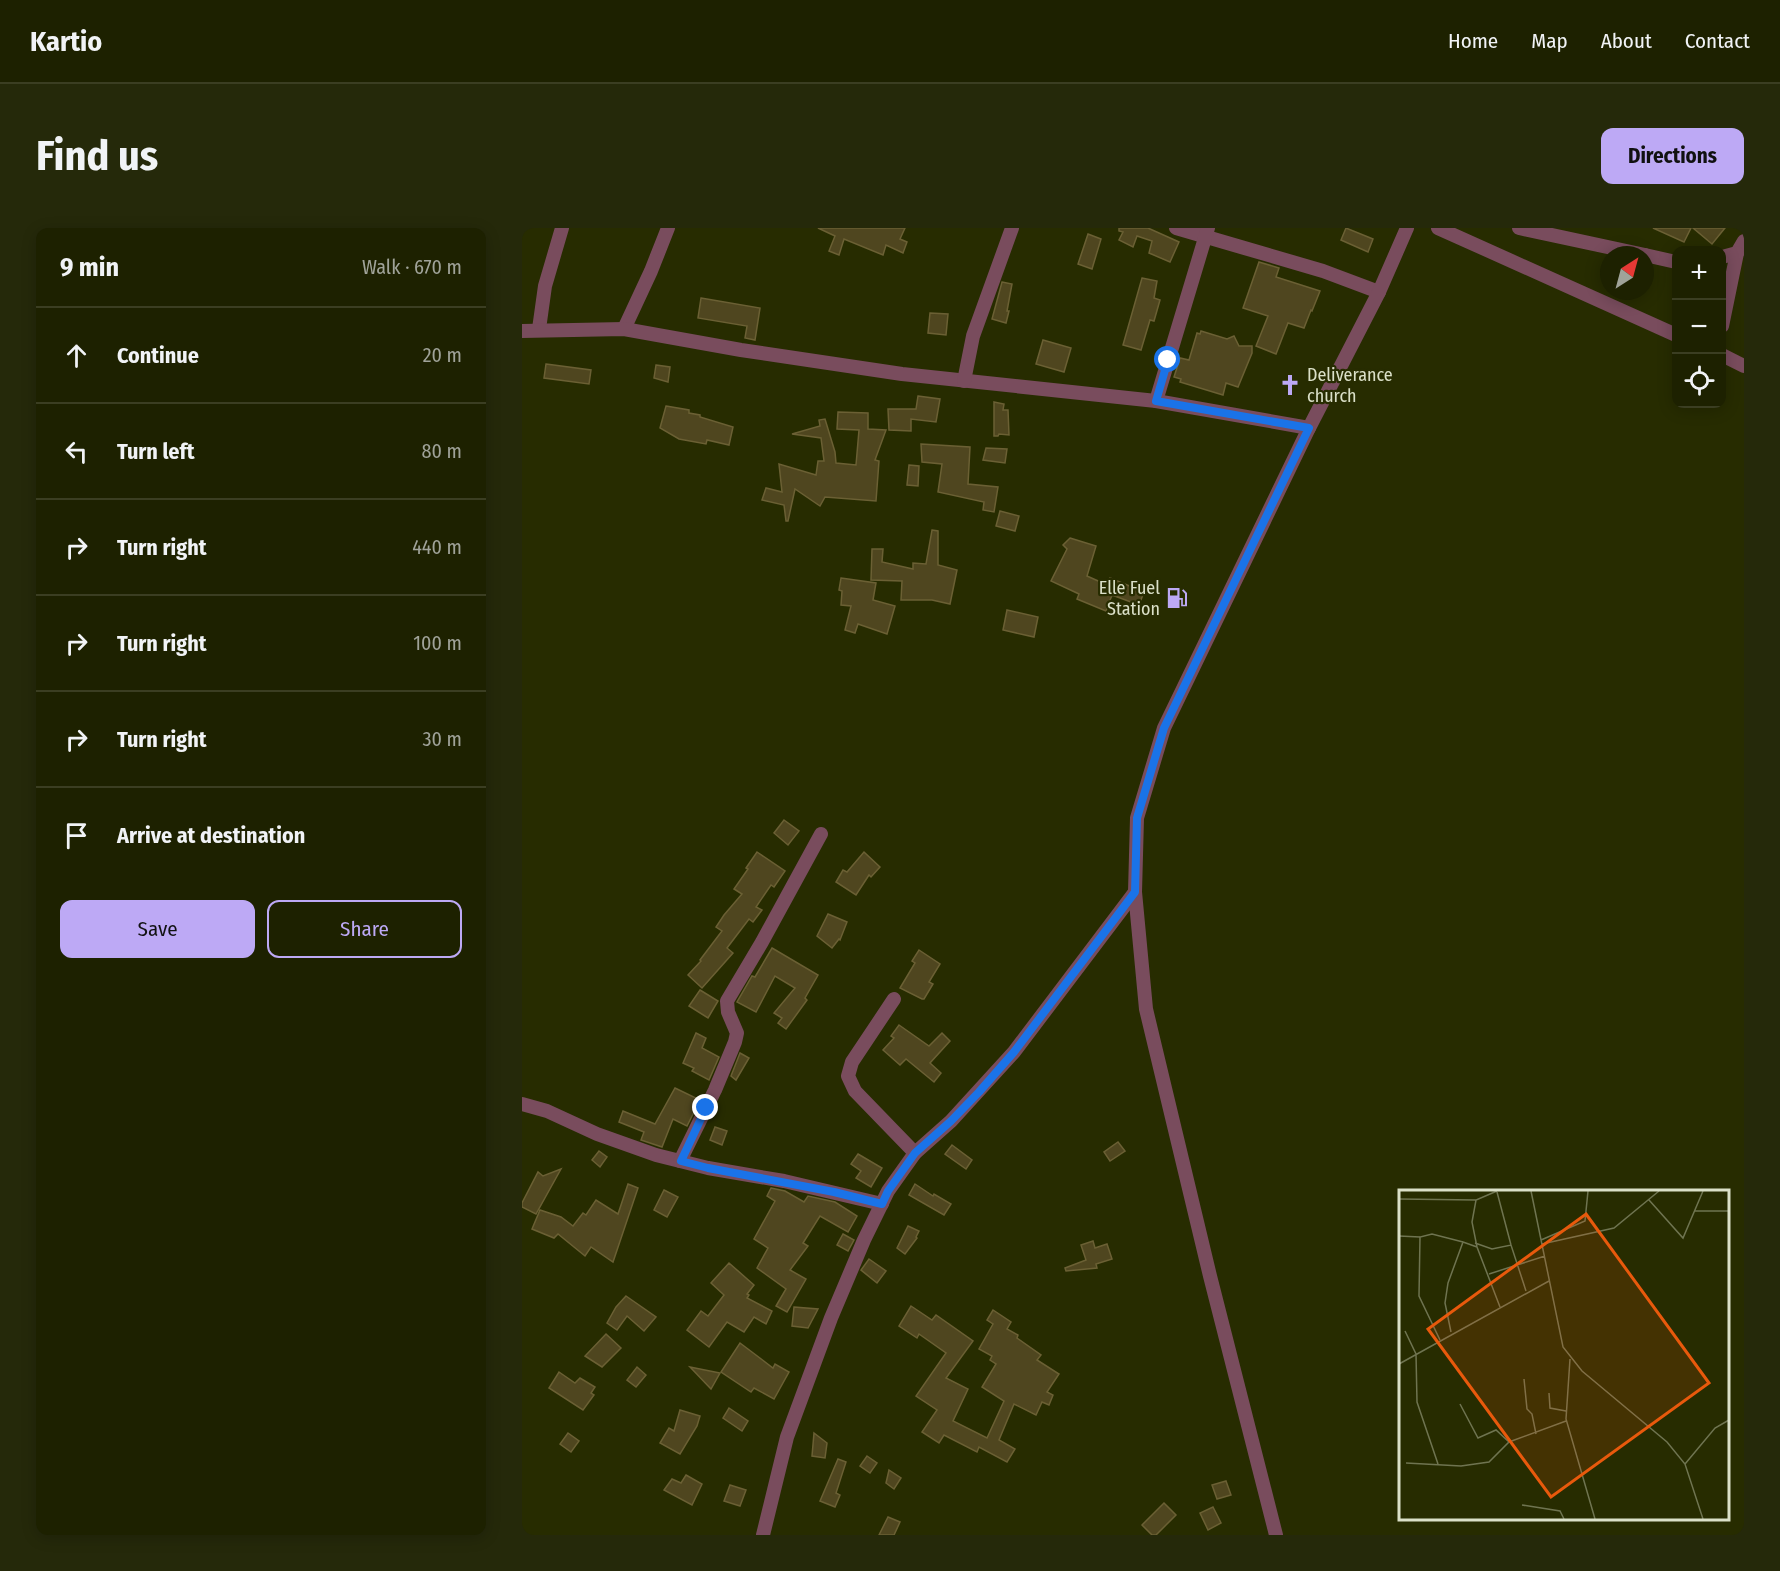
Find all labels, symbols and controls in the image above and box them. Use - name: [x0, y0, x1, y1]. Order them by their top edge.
- text: Kartio: [30, 25, 102, 58]
- text: Home: [1448, 28, 1498, 54]
- text: Map: [1531, 28, 1568, 54]
- text: About: [1601, 28, 1652, 54]
- text: Contact: [1685, 28, 1750, 54]
- button: Directions: [1601, 128, 1744, 184]
- text: Find us: [36, 131, 158, 181]
- north arrow: [1600, 246, 1654, 300]
- map controls: [1672, 246, 1726, 408]
- button: +: [1672, 246, 1726, 300]
- text: 9 min: [60, 252, 119, 283]
- text: Walk · 670 m: [362, 255, 462, 279]
- button: −: [1672, 300, 1726, 354]
- icon: ahead: [60, 339, 93, 372]
- text: Continue: [117, 342, 199, 369]
- text: 20 m: [423, 343, 462, 367]
- route start: [1154, 346, 1180, 372]
- button: locate: [1672, 354, 1726, 408]
- place label: Deliverance church: [1307, 364, 1393, 407]
- church icon: Deliverance church: [1278, 373, 1302, 397]
- icon: left: [60, 435, 93, 468]
- text: Turn left: [117, 438, 195, 465]
- text: 80 m: [422, 439, 462, 463]
- icon: right: [60, 531, 93, 564]
- text: Turn right: [117, 534, 206, 561]
- text: 440 m: [412, 535, 462, 559]
- place label: Elle Fuel Station: [1099, 577, 1160, 620]
- fuel station icon: Elle Fuel Station: [1165, 586, 1189, 610]
- icon: right: [60, 627, 93, 660]
- text: Turn right: [117, 630, 206, 657]
- text: 100 m: [413, 631, 462, 655]
- icon: right: [60, 723, 93, 756]
- text: Turn right: [117, 726, 206, 753]
- text: 30 m: [422, 727, 462, 751]
- icon: arrive: [60, 819, 93, 852]
- text: Arrive at destination: [117, 822, 305, 849]
- button: Save: [60, 900, 255, 958]
- button: Share: [267, 900, 462, 958]
- route end: [692, 1094, 718, 1120]
- inset map: [1399, 1190, 1729, 1520]

